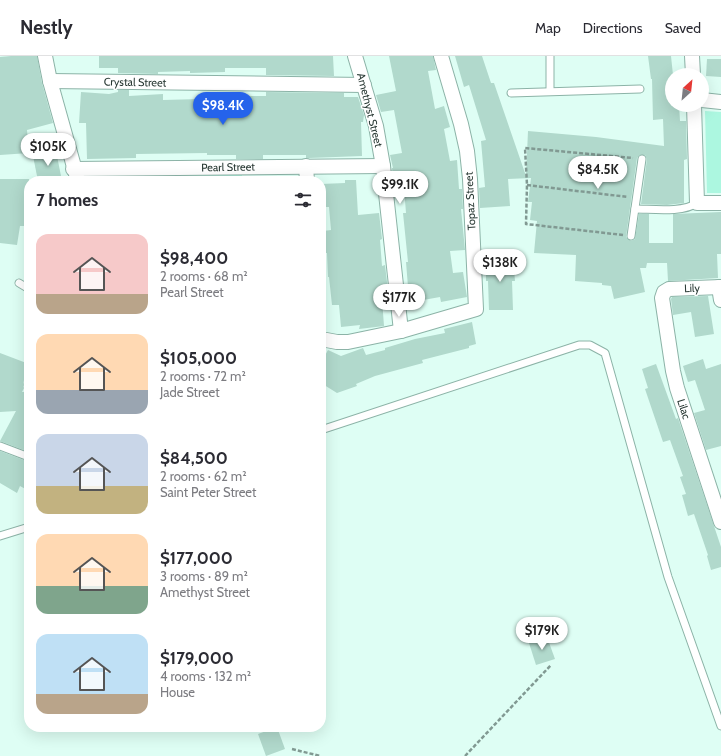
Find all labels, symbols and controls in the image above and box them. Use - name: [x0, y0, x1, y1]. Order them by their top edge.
- text: Nestly: [20, 16, 73, 39]
- text: Map: [535, 19, 561, 37]
- text: Directions: [583, 19, 643, 37]
- text: Saved: [665, 19, 701, 37]
- north arrow: [665, 68, 709, 112]
- map controls: [665, 68, 709, 112]
- street label: Amethyst Street: [354, 71, 386, 149]
- street label: Crystal Street: [104, 74, 167, 90]
- pin: $98.4K: [190, 92, 256, 126]
- text: $98.4K: [202, 97, 244, 113]
- pin: $105K: [20, 133, 76, 167]
- text: $105K: [30, 138, 66, 154]
- pin: $84.5K: [565, 156, 631, 190]
- street label: Pearl Street: [201, 160, 255, 174]
- text: $84.5K: [577, 161, 619, 177]
- pin: $99.1K: [367, 171, 433, 205]
- street label: Topaz Street: [461, 171, 479, 231]
- text: $99.1K: [381, 176, 419, 192]
- icon: filters: [292, 189, 314, 211]
- text: 7 homes: [36, 190, 98, 210]
- text: $98,400: [160, 248, 228, 268]
- pin: $138K: [472, 249, 528, 283]
- icon: home: [68, 250, 116, 298]
- text: $138K: [482, 254, 518, 270]
- text: 2 rooms · 68 m²: [160, 268, 248, 284]
- street label: Lily: [684, 281, 701, 295]
- text: Pearl Street: [160, 284, 224, 300]
- pin: $177K: [371, 284, 427, 318]
- text: $177K: [382, 289, 416, 305]
- text: $105,000: [160, 348, 237, 368]
- icon: home: [68, 350, 116, 398]
- text: 2 rooms · 72 m²: [160, 368, 246, 384]
- text: Jade Street: [160, 384, 220, 400]
- street label: Lilac: [674, 397, 694, 421]
- text: $84,500: [160, 448, 228, 468]
- icon: home: [68, 450, 116, 498]
- text: 2 rooms · 62 m²: [160, 468, 247, 484]
- text: Saint Peter Street: [160, 484, 256, 500]
- text: $177,000: [160, 548, 233, 568]
- icon: home: [68, 550, 116, 598]
- text: 3 rooms · 89 m²: [160, 568, 248, 584]
- text: Amethyst Street: [160, 584, 250, 600]
- pin: $179K: [514, 617, 570, 651]
- text: $179K: [525, 622, 559, 638]
- text: $179,000: [160, 648, 234, 668]
- icon: home: [68, 650, 116, 698]
- text: 4 rooms · 132 m²: [160, 668, 251, 684]
- text: House: [160, 684, 195, 700]

